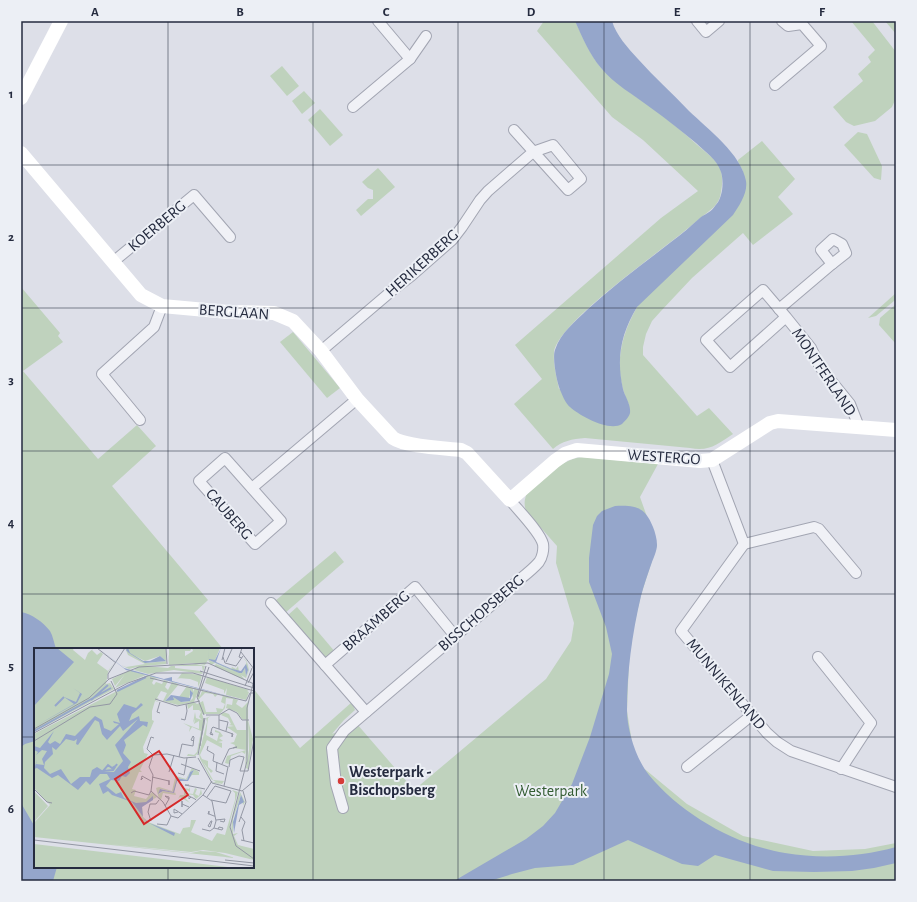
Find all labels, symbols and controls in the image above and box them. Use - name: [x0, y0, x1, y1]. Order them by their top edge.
- text: A: [91, 6, 99, 19]
- text: B: [236, 6, 244, 19]
- text: C: [383, 6, 390, 19]
- text: D: [527, 6, 536, 19]
- text: E: [674, 6, 681, 19]
- text: F: [819, 6, 826, 19]
- text: 1: [9, 88, 13, 101]
- street label: KOERBERG: [125, 197, 189, 255]
- street label: HERIKERBERG: [383, 226, 461, 300]
- text: 2: [8, 231, 14, 244]
- street label: BERGLAAN: [198, 302, 270, 322]
- street label: MONTFERLAND: [789, 325, 859, 419]
- text: 3: [8, 374, 14, 387]
- street label: WESTERGO: [627, 446, 701, 468]
- street label: CAUBERG: [203, 485, 255, 543]
- text: 4: [8, 517, 15, 530]
- street label: BISSCHOPSBERG: [435, 572, 527, 654]
- street label: BRAAMBERG: [339, 588, 413, 654]
- street label: MUNNIKENLAND: [683, 635, 769, 733]
- inset map: [34, 648, 254, 868]
- text: 5: [8, 660, 14, 673]
- place label: Westerpark - Bischopsberg: [349, 764, 436, 798]
- marker: Westerpark - Bischopsberg: [336, 776, 346, 786]
- park label: Westerpark: [515, 783, 588, 799]
- text: 6: [8, 803, 14, 816]

